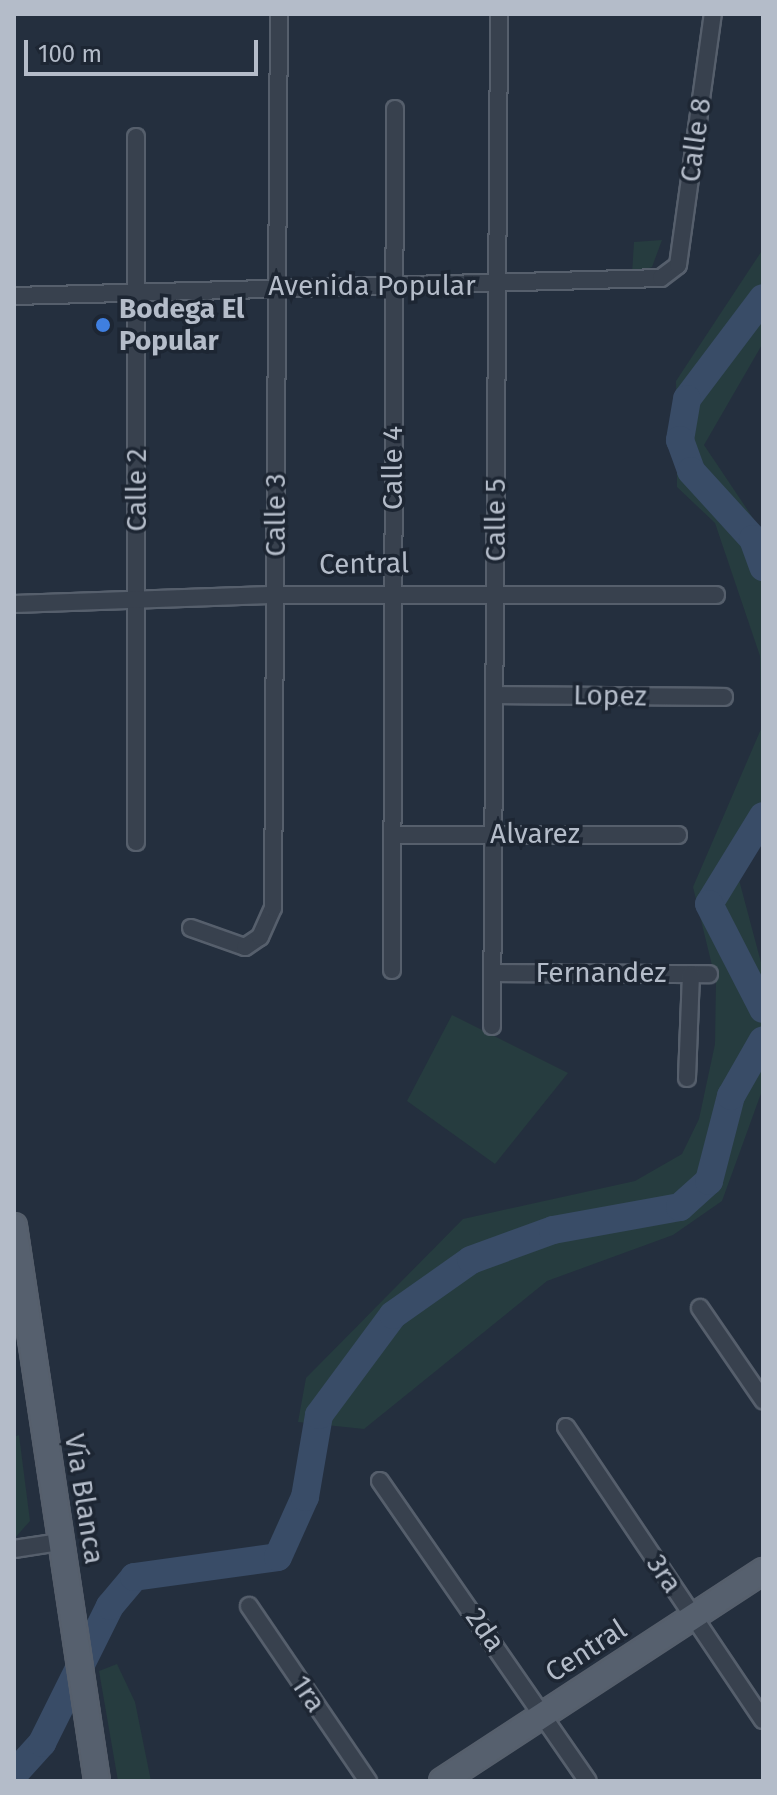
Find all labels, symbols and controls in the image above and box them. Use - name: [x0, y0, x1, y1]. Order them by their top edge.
- scale bar: [28, 24, 262, 74]
- text: 100 m: [38, 40, 102, 68]
- street label: Calle 8: [673, 96, 719, 184]
- street label: Avenida Popular: [268, 269, 476, 303]
- place label: Bodega El Popular: [119, 292, 244, 358]
- marker: Bodega El Popular: [94, 316, 112, 334]
- street label: Calle 4: [376, 426, 410, 510]
- street label: Calle 2: [120, 448, 154, 532]
- street label: Calle 3: [259, 473, 293, 557]
- street label: Calle 5: [479, 478, 513, 562]
- street label: Central: [319, 546, 409, 582]
- street label: Lopez: [573, 679, 647, 713]
- street label: Alvarez: [490, 817, 580, 851]
- street label: Fernandez: [536, 956, 666, 990]
- street label: Vía Blanca: [57, 1431, 111, 1567]
- street label: 3ra: [639, 1548, 689, 1600]
- street label: 2da: [458, 1602, 512, 1658]
- street label: Central: [539, 1612, 633, 1690]
- street label: 1ra: [284, 1669, 332, 1719]

